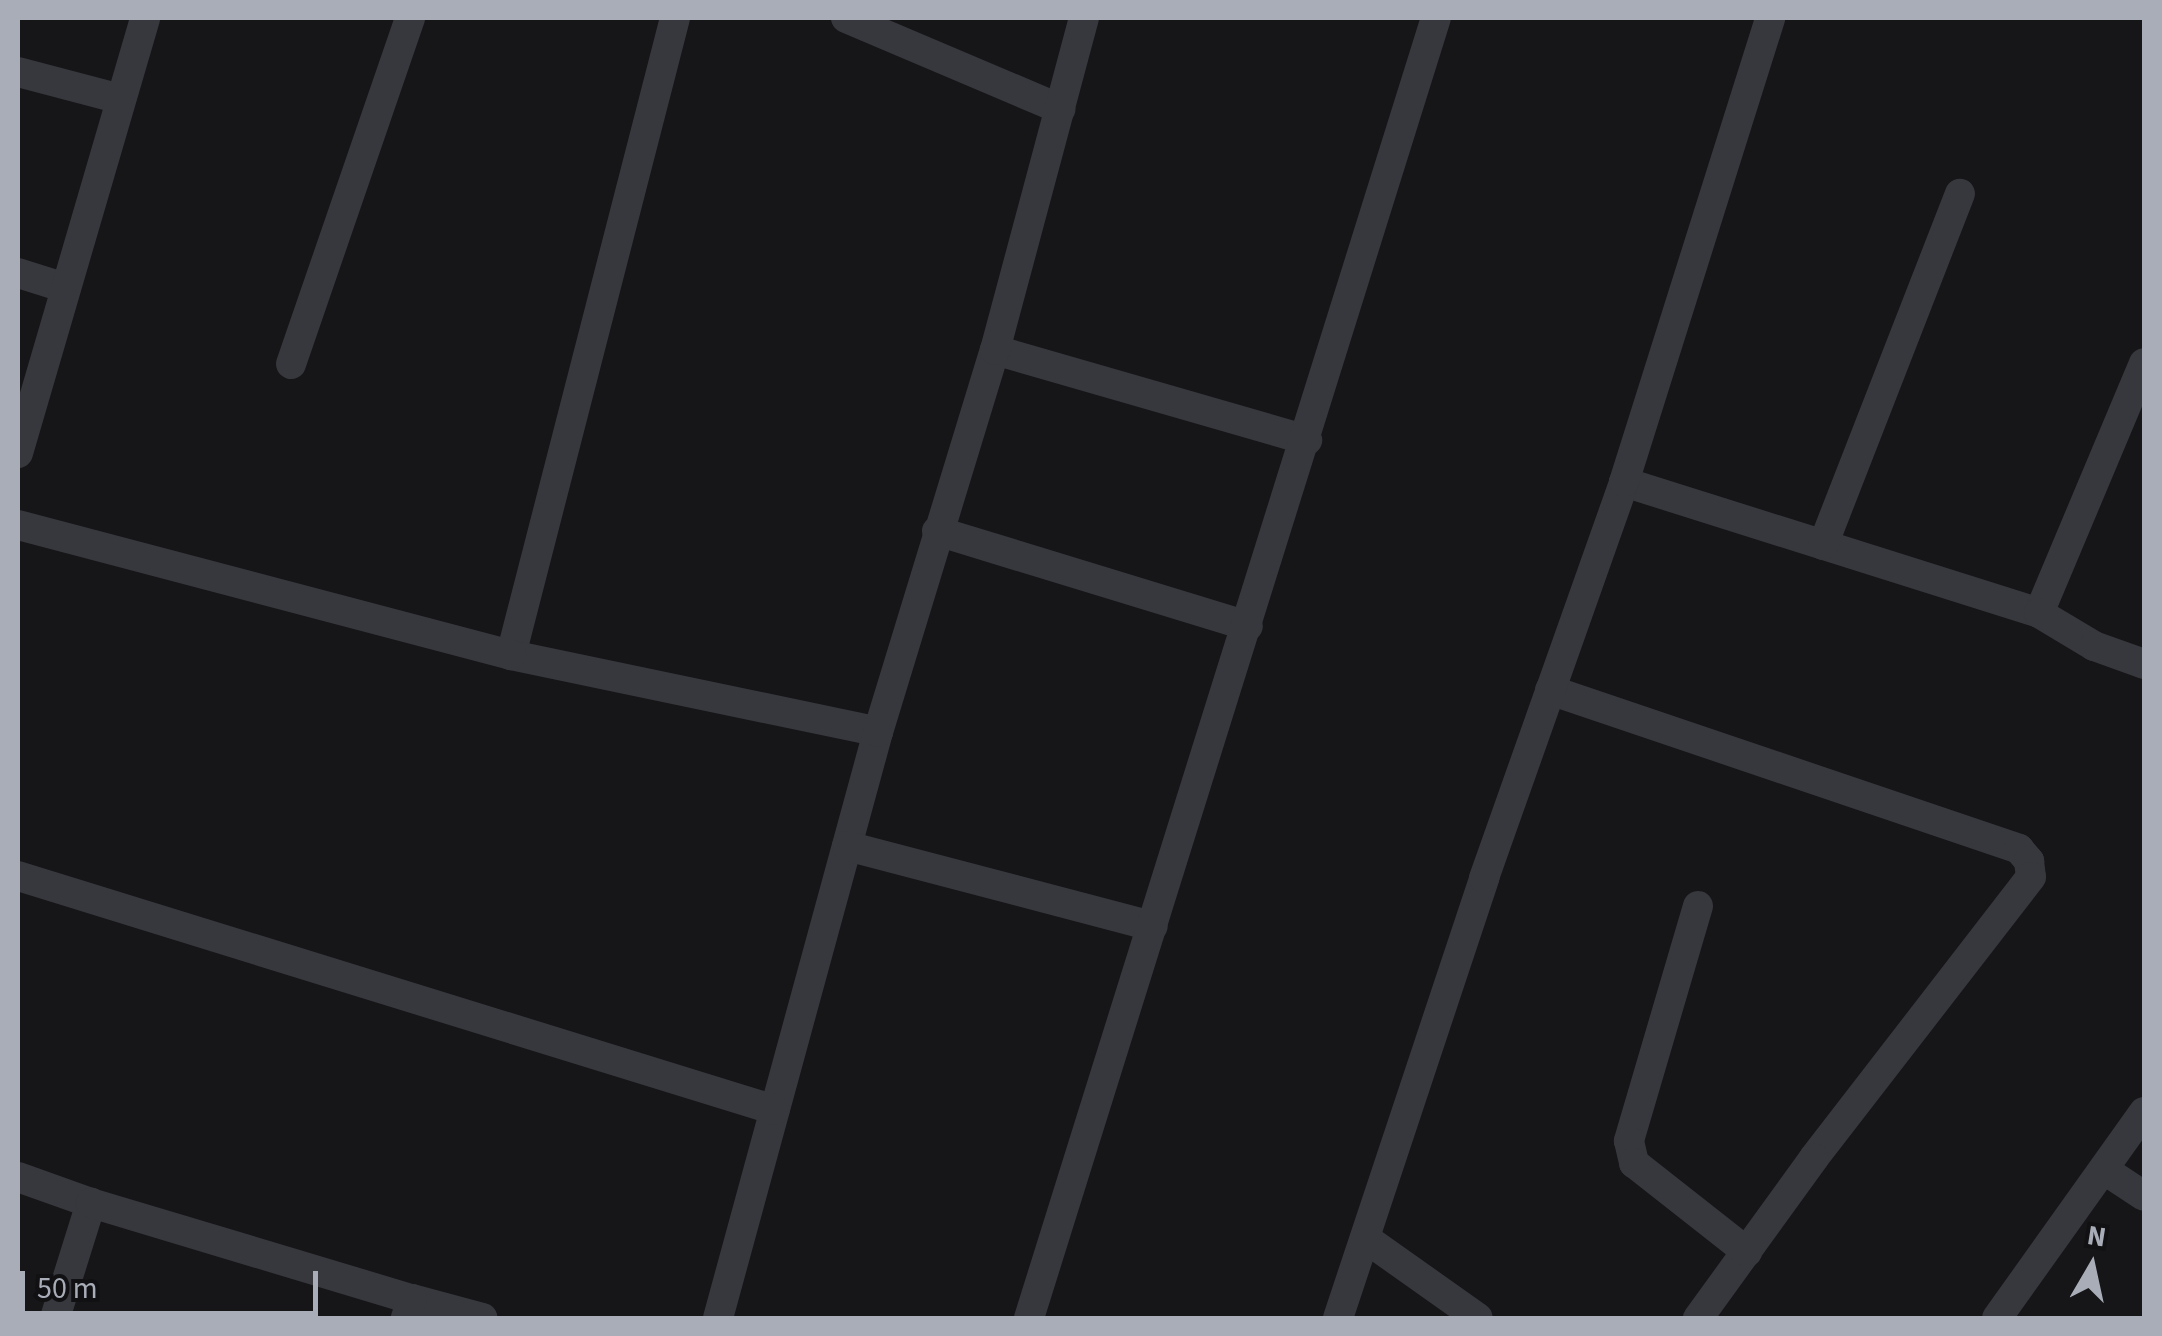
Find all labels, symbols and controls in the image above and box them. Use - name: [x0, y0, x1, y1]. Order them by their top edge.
- text: N: [2084, 1215, 2109, 1258]
- north arrow: [2042, 1216, 2142, 1316]
- scale bar: [25, 1251, 322, 1313]
- text: 50 m: [37, 1267, 98, 1310]

